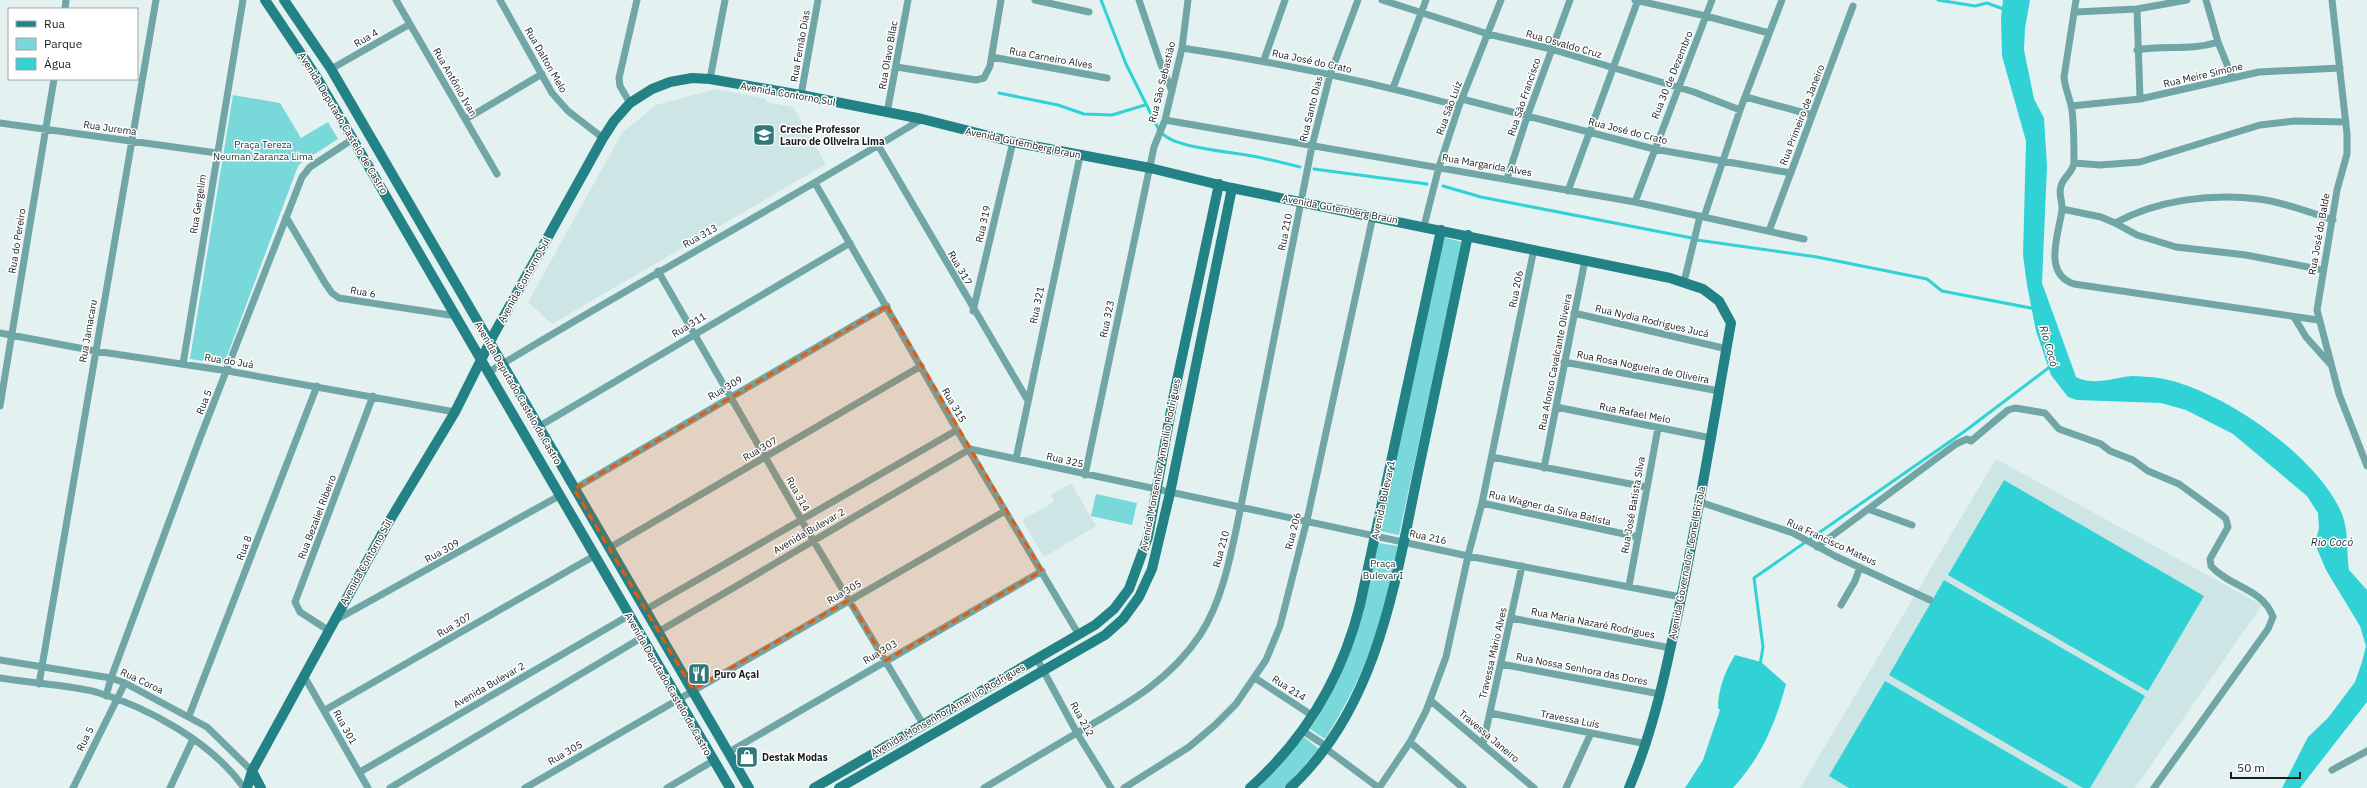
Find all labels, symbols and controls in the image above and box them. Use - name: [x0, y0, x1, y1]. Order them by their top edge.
- legend: [8, 8, 138, 80]
- street label: Rua Fernão Dias: [787, 9, 813, 83]
- text: Rua: [44, 16, 65, 31]
- street label: Rua Olavo Bilac: [876, 20, 900, 90]
- street label: Rua Dalton Melo: [522, 25, 570, 95]
- street label: Rua 4: [352, 26, 380, 50]
- street label: Rua Osvaldo Cruz: [1525, 27, 1604, 61]
- street label: Rua 30 de Dezembro: [1648, 29, 1696, 121]
- text: Parque: [44, 36, 83, 51]
- street label: Rua São Sebastião: [1146, 40, 1178, 124]
- street label: Rua Carneiro Alves: [1008, 44, 1094, 72]
- street label: Rua Antônio Ivan: [430, 45, 480, 119]
- street label: Rua José do Crato: [1271, 46, 1353, 76]
- street label: Avenida Deputado Castelo de Castro: [295, 50, 391, 197]
- text: Água: [44, 56, 72, 71]
- street label: Rua São Francisco: [1505, 56, 1544, 138]
- street label: Rua Meire Simone: [2162, 59, 2245, 90]
- street label: Rua Primeiro de Janeiro: [1777, 62, 1827, 167]
- street label: Rua Santo Dias: [1297, 75, 1325, 143]
- street label: Avenida Contorno Sul: [739, 79, 837, 109]
- street label: Rua São Luiz: [1433, 79, 1465, 137]
- street label: Rua José do Crato: [1587, 115, 1669, 147]
- street label: Rua Jurema: [82, 118, 138, 138]
- school or university icon: Creche Professor Lauro de Oliveira Lima: [751, 122, 777, 148]
- place label: Creche Professor Lauro de Oliveira Lima: [780, 123, 885, 148]
- street label: Avenida Gutemberg Braun: [964, 124, 1082, 162]
- park label: Praça Tereza Neuman Zaranza Lima: [213, 138, 314, 163]
- street label: Rua Margarida Alves: [1441, 151, 1533, 179]
- street label: Rua Gergelim: [187, 173, 209, 235]
- street label: Avenida Gutemberg Braun: [1281, 191, 1399, 227]
- street label: Rua José do Balde: [2305, 192, 2333, 276]
- street label: Rua 319: [972, 204, 994, 244]
- street label: Rua do Pereiro: [5, 207, 29, 274]
- street label: Rua 210: [1275, 212, 1295, 252]
- street label: Rua 313: [680, 221, 720, 251]
- street label: Avenida Contorno Sul: [495, 234, 553, 325]
- street label: Rua 317: [945, 248, 975, 288]
- street label: Rua 206: [1506, 269, 1526, 309]
- street label: Rua 6: [349, 283, 377, 301]
- street label: Rua 321: [1027, 285, 1047, 325]
- street label: Rua Afonso Cavalcante Oliveira: [1535, 292, 1575, 432]
- street label: Rua Jamacaru: [76, 298, 100, 364]
- street label: Rua 323: [1097, 299, 1117, 339]
- street label: Rua Nydia Rodrigues Jucá: [1594, 302, 1711, 341]
- street label: Rua 311: [669, 310, 709, 340]
- street label: Avenida Deputado Castelo de Castro: [472, 319, 565, 467]
- water label: Rio Cocó: [2036, 324, 2062, 368]
- street label: Rua Rosa Nogueira de Oliveira: [1576, 348, 1711, 386]
- street label: Rua do Juá: [203, 351, 255, 371]
- street label: Rua 309: [705, 373, 745, 403]
- street label: Avenida Monsenhor Amarilio Rodrigues: [1137, 377, 1183, 553]
- street label: Rua 315: [939, 385, 969, 425]
- street label: Rua 5: [193, 388, 215, 416]
- street label: Rua Rafael Melo: [1598, 400, 1672, 426]
- street label: Rua 307: [740, 434, 780, 464]
- street label: Rua 325: [1045, 449, 1085, 471]
- street label: Rua José Batista Silva: [1618, 455, 1648, 554]
- street label: Avenida Bulevar 1: [1368, 459, 1398, 541]
- street label: Rua Bezaliel Ribeiro: [295, 473, 339, 561]
- street label: Rua 314: [783, 474, 813, 514]
- street label: Avenida Governador Leonel Brizola: [1666, 484, 1708, 641]
- street label: Rua Wagner da Silva Batista: [1488, 488, 1613, 529]
- street label: Avenida Bulevar 2: [771, 505, 847, 557]
- street label: Rua 206: [1282, 511, 1304, 551]
- street label: Rua Francisco Mateus: [1785, 515, 1879, 569]
- street label: Avenida Contorno Sul: [337, 516, 395, 607]
- street label: Rua 216: [1408, 527, 1448, 547]
- street label: Rua 210: [1210, 529, 1232, 569]
- street label: Rua 8: [233, 534, 255, 562]
- water label: Rio Cocó: [2311, 535, 2353, 549]
- street label: Rua 309: [422, 536, 462, 566]
- park label: Praça Bulevar I: [1363, 557, 1403, 582]
- street label: Rua 305: [824, 577, 864, 607]
- street label: Rua Maria Nazaré Rodrigues: [1530, 605, 1656, 641]
- street label: Travessa Mário Alves: [1476, 606, 1510, 700]
- street label: Rua 307: [434, 610, 474, 640]
- street label: Avenida Deputado Castelo de Castro: [622, 610, 715, 758]
- street label: Rua 303: [860, 637, 900, 667]
- street label: Rua Nossa Senhora das Dores: [1515, 650, 1649, 688]
- street label: Avenida Bulevar 2: [451, 659, 527, 711]
- street label: Avenida Monsenhor Amarilio Rodrigues: [869, 660, 1028, 760]
- restaurant icon: Puro Açai: [686, 661, 712, 687]
- street label: Rua Coroa: [118, 665, 166, 697]
- place label: Puro Açai: [714, 668, 759, 681]
- street label: Rua 214: [1270, 672, 1308, 704]
- street label: Rua 212: [1067, 699, 1097, 739]
- street label: Rua 301: [330, 707, 360, 747]
- street label: Travessa Janeiro: [1456, 707, 1522, 765]
- street label: Travessa Luís: [1539, 707, 1601, 731]
- street label: Rua 5: [74, 725, 96, 753]
- street label: Rua 305: [545, 738, 585, 768]
- shop icon: Destak Modas: [734, 744, 760, 770]
- place label: Destak Modas: [762, 751, 828, 764]
- scale bar: [2231, 754, 2300, 780]
- text: 50 m: [2237, 760, 2265, 775]

